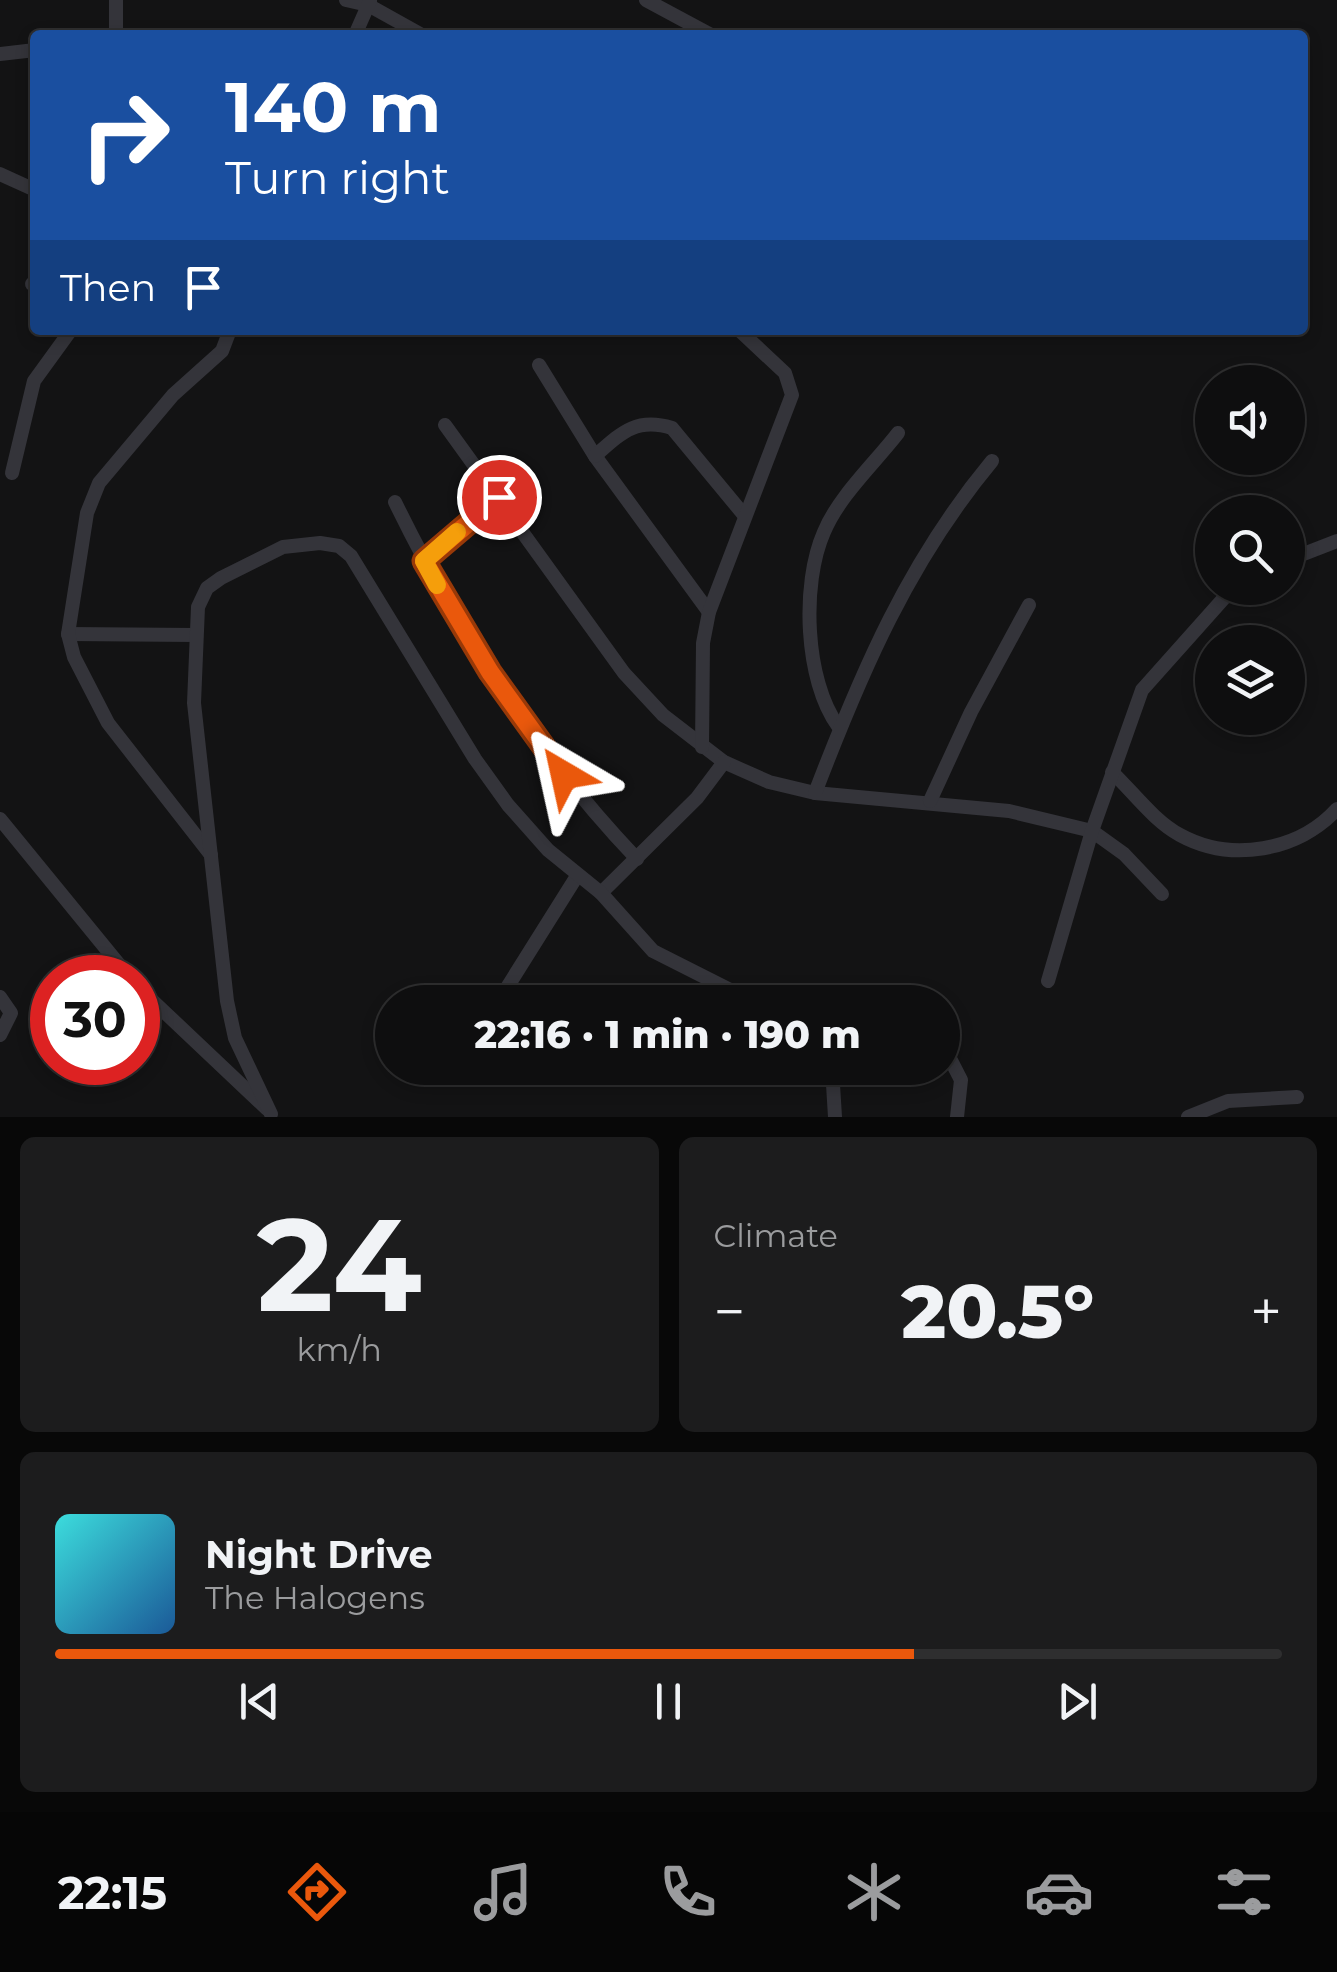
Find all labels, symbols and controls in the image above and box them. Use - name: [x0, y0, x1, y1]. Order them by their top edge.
- text: 140 m: [225, 64, 441, 150]
- icon: right: [60, 70, 190, 200]
- text: Turn right: [225, 150, 450, 205]
- icon: arrive: [176, 260, 231, 315]
- text: Then: [60, 264, 156, 311]
- map controls: [1195, 365, 1305, 735]
- button: sound: [1195, 365, 1305, 475]
- pin: [457, 455, 542, 540]
- icon: arrive: [472, 470, 527, 525]
- button: search: [1195, 495, 1305, 605]
- button: layers: [1195, 625, 1305, 735]
- position arrow: [512, 723, 616, 827]
- speed limit sign: 30: [30, 955, 160, 1085]
- text: 22:16 · 1 min · 190 m: [474, 1011, 861, 1058]
- text: 24: [257, 1185, 422, 1344]
- text: Climate: [714, 1216, 838, 1255]
- text: 20.5°: [901, 1265, 1094, 1357]
- text: −: [714, 1278, 745, 1345]
- text: +: [1250, 1278, 1282, 1345]
- text: km/h: [297, 1330, 382, 1369]
- text: Night Drive: [205, 1531, 432, 1578]
- text: The Halogens: [205, 1578, 425, 1617]
- icon: previous: [232, 1674, 287, 1729]
- icon: pause: [641, 1674, 696, 1729]
- icon: next: [1050, 1674, 1105, 1729]
- icon: directions: [282, 1857, 352, 1927]
- icon: music: [468, 1857, 538, 1927]
- icon: phone: [653, 1857, 723, 1927]
- icon: climate: [839, 1857, 909, 1927]
- icon: car: [1024, 1857, 1094, 1927]
- icon: filters: [1209, 1857, 1279, 1927]
- text: 22:15: [58, 1865, 167, 1920]

